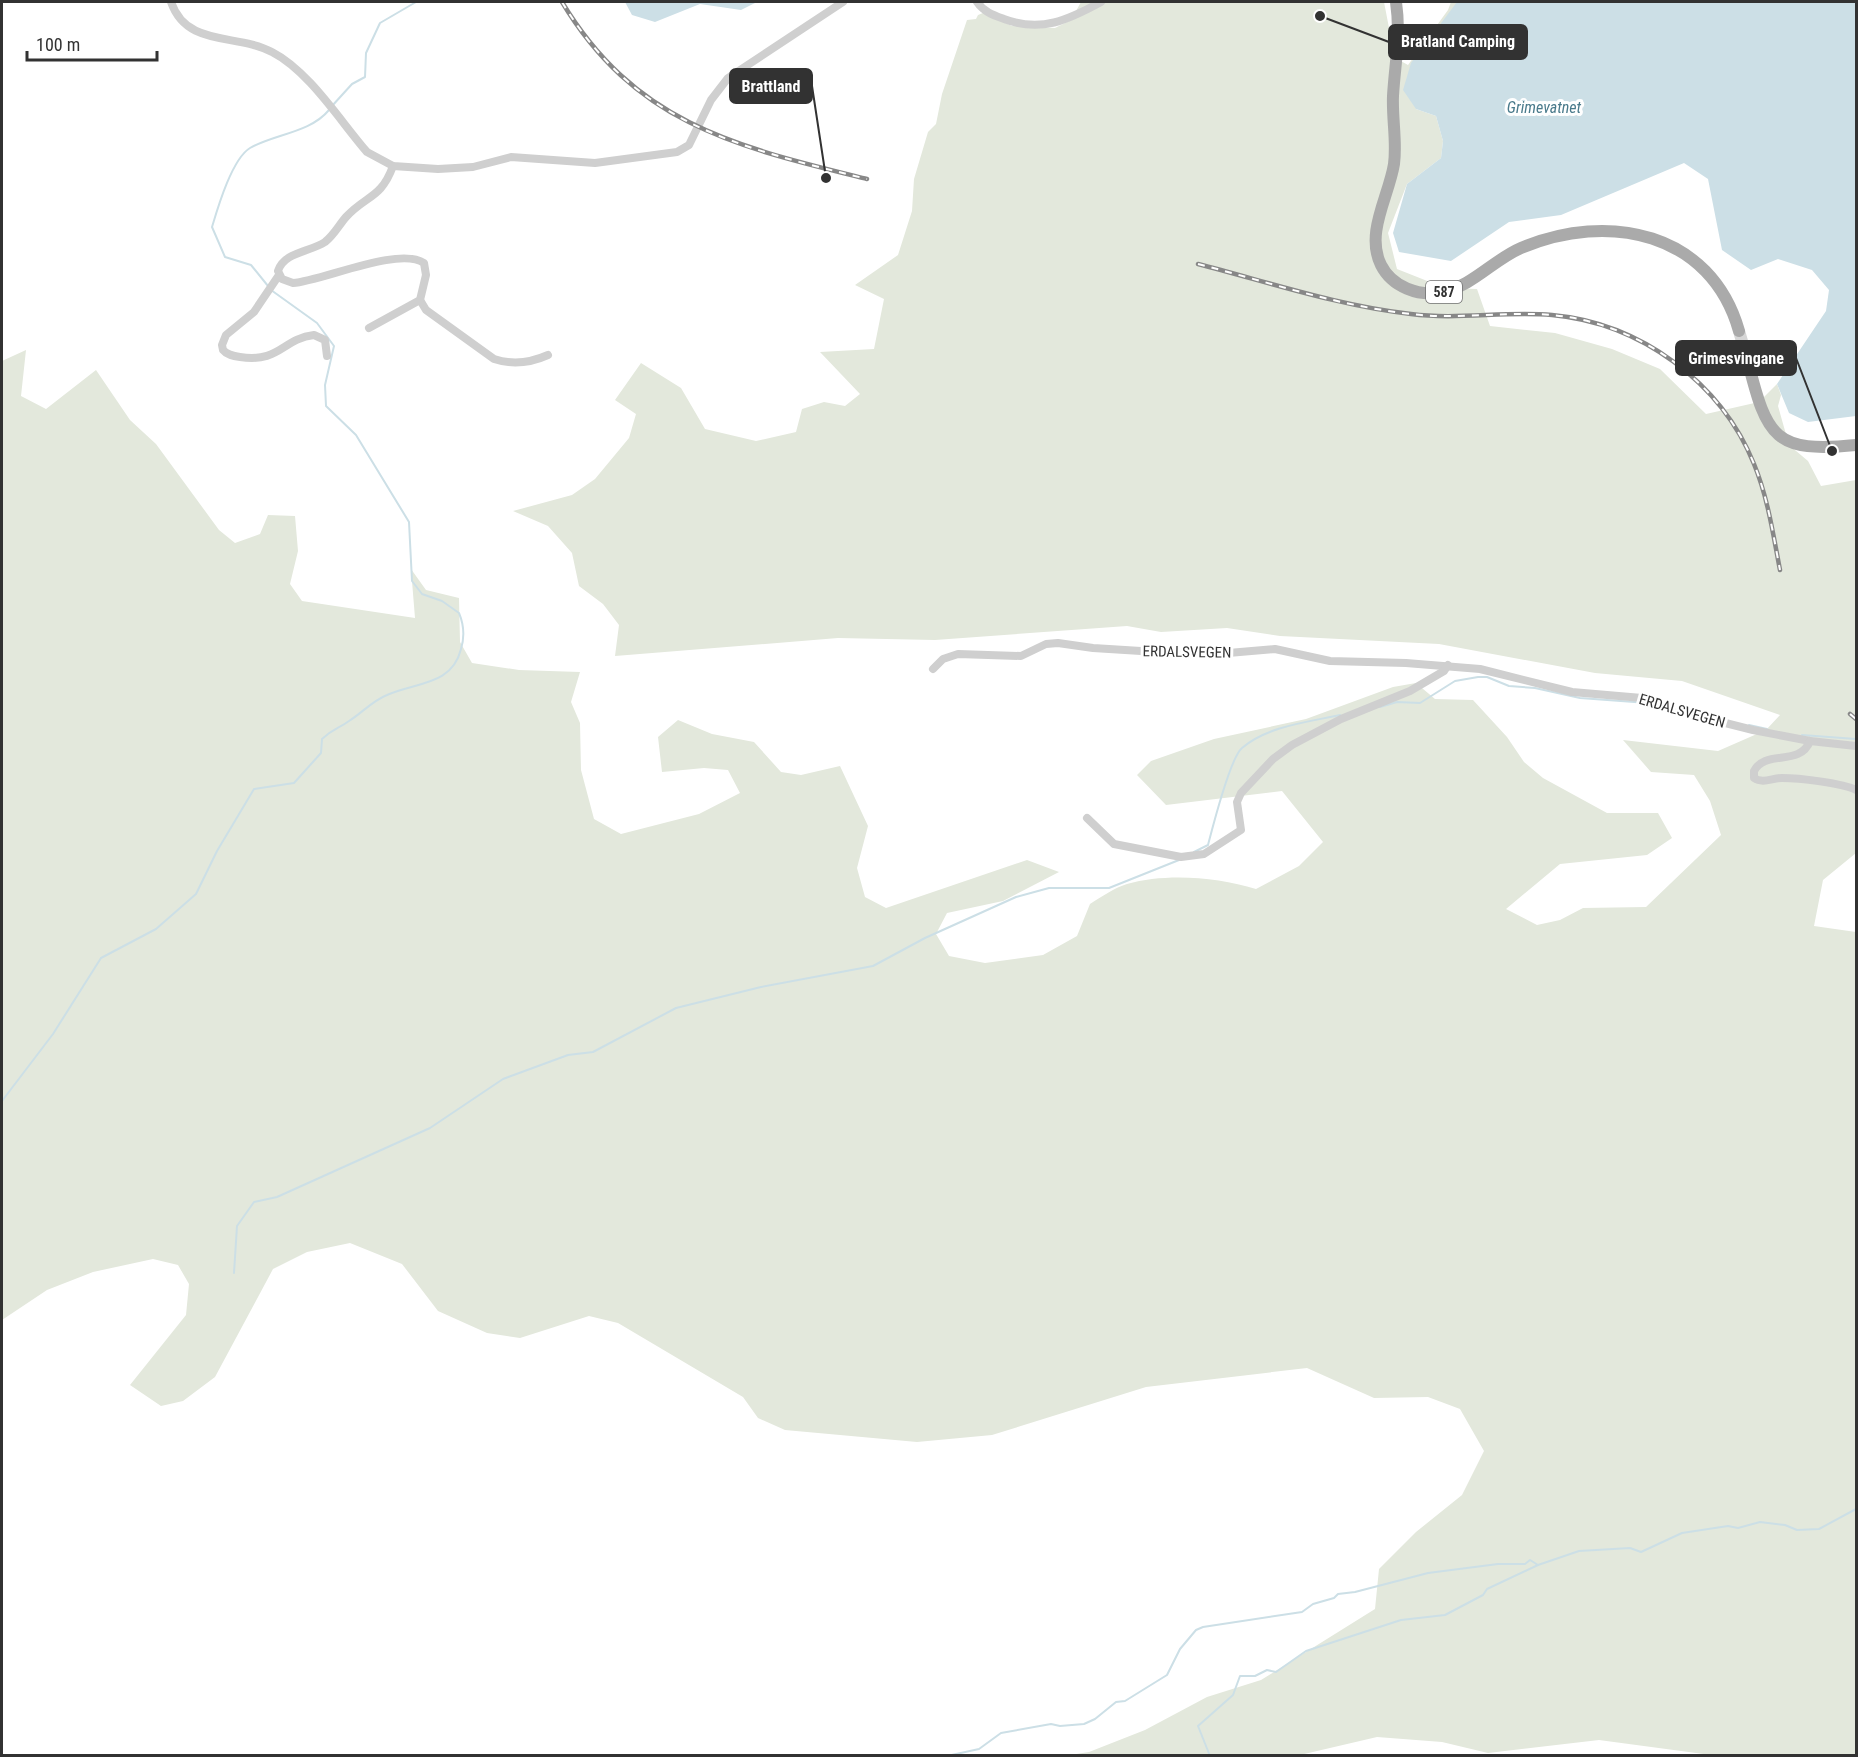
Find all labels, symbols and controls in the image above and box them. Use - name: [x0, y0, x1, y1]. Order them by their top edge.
- scale bar: [27, 24, 158, 62]
- callout: Bratland Camping: [1389, 25, 1527, 59]
- text: Bratland Camping: [1401, 32, 1515, 51]
- text: 100 m: [36, 34, 80, 55]
- callout: Brattland: [730, 69, 812, 103]
- text: Brattland: [742, 77, 800, 96]
- water label: Grimevatnet: [1507, 98, 1582, 117]
- road number: 587: [1426, 281, 1462, 303]
- callout: Grimesvingane: [1676, 341, 1796, 375]
- text: Grimesvingane: [1688, 349, 1784, 368]
- street label: ERDALSVEGEN: [1142, 642, 1232, 662]
- street label: ERDALSVEGEN: [1637, 690, 1727, 732]

